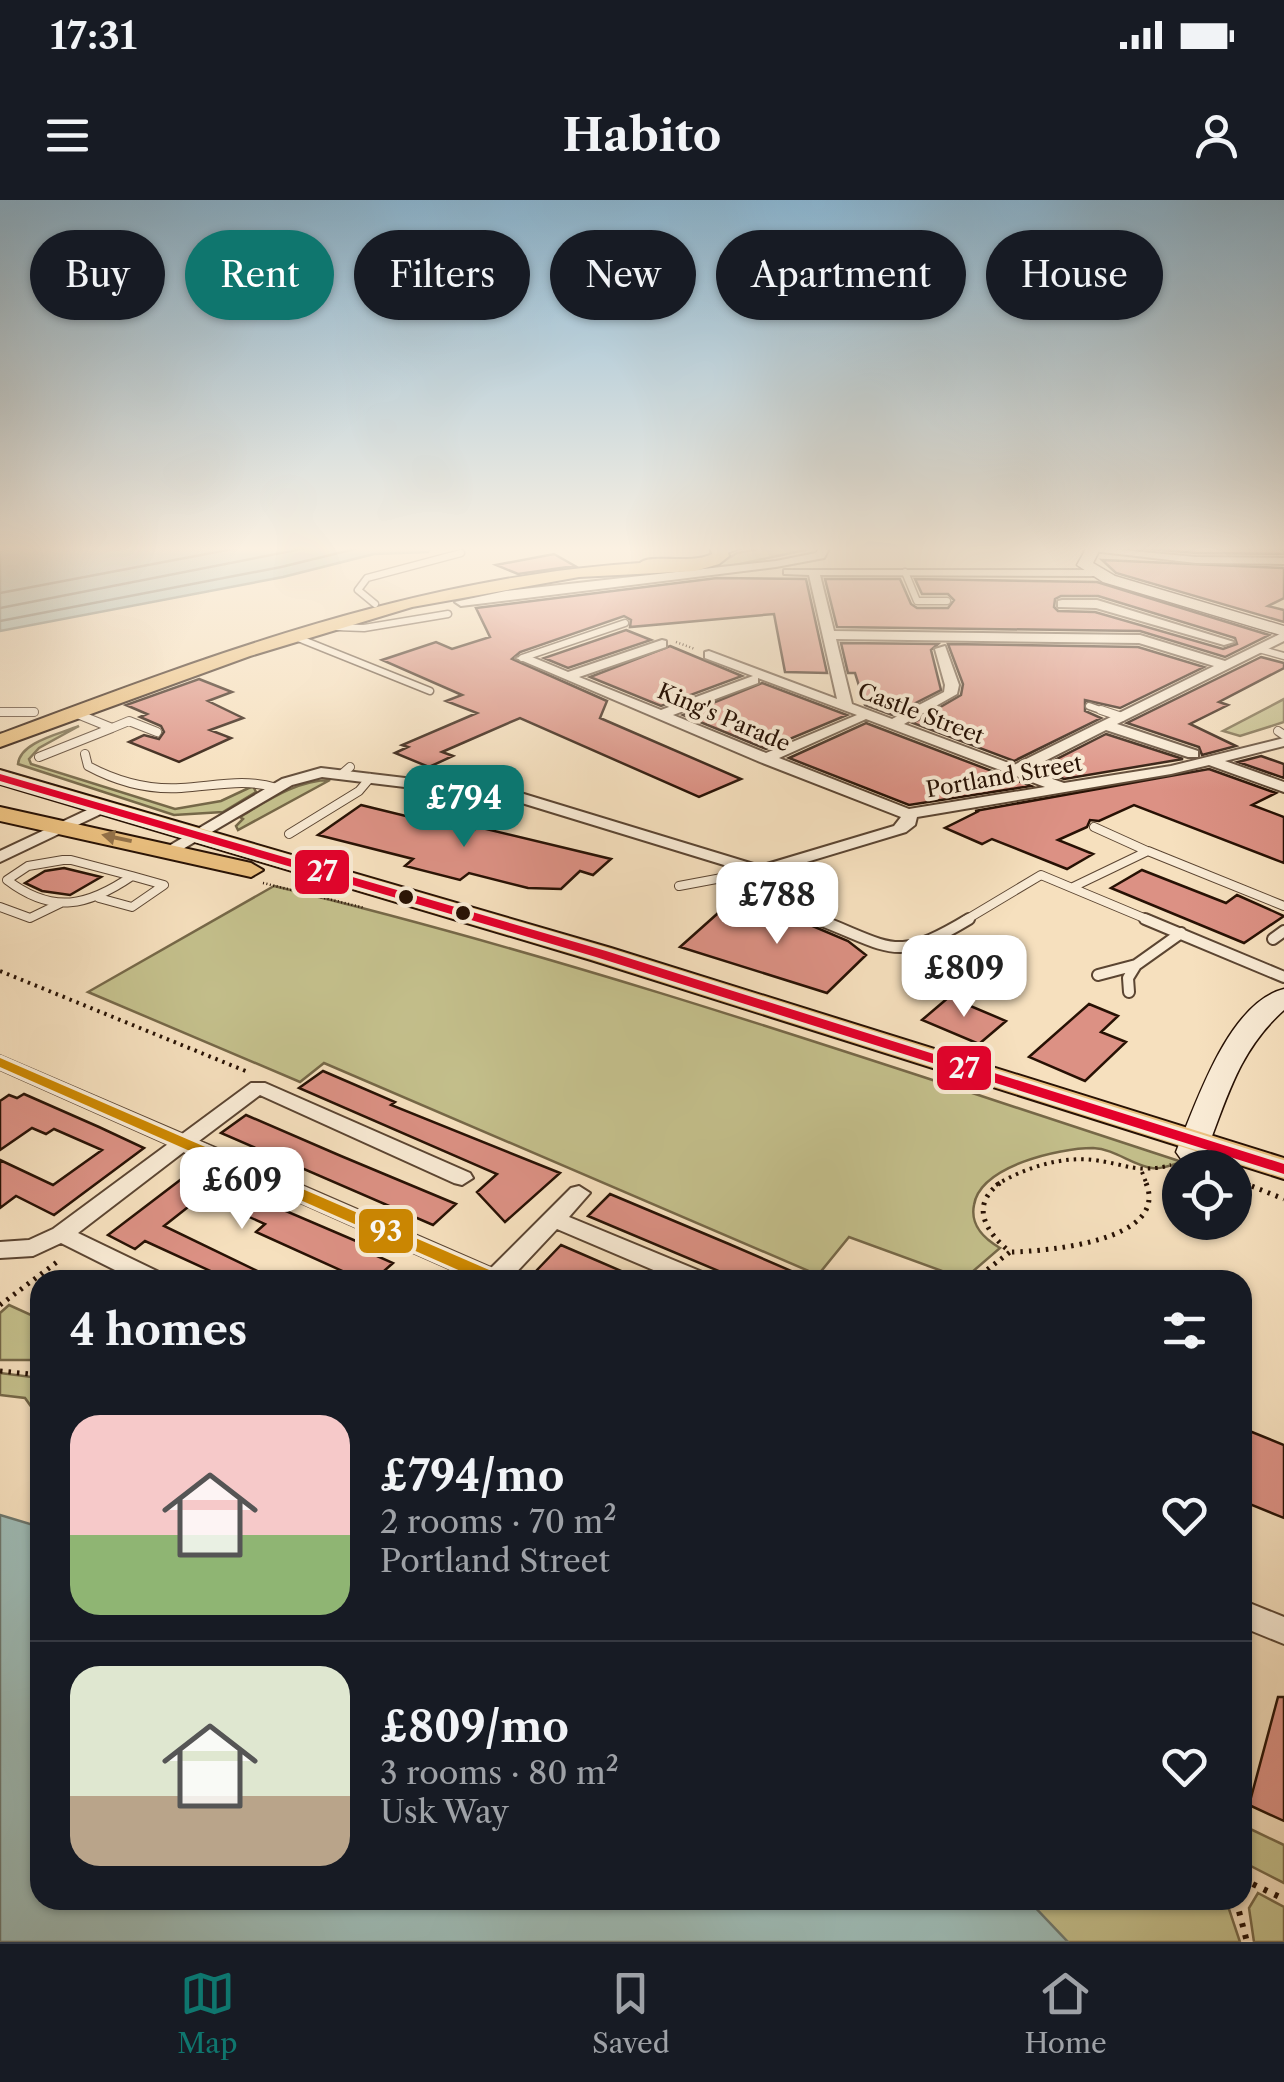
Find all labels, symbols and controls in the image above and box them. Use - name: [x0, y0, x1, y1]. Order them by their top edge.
- text: 17:31: [50, 12, 137, 59]
- text: Habito: [563, 107, 721, 163]
- icon: menu: [40, 108, 95, 163]
- icon: person: [1189, 108, 1244, 163]
- chip: Buy: [30, 230, 165, 320]
- chip: Rent: [185, 230, 334, 320]
- chip: Filters: [354, 230, 530, 320]
- chip: New: [550, 230, 696, 320]
- chip: Apartment: [716, 230, 966, 320]
- chip: House: [986, 230, 1163, 320]
- street label: King's Parade: [653, 677, 794, 758]
- street label: Castle Street: [854, 677, 988, 750]
- street label: Portland Street: [924, 749, 1084, 804]
- pin: £794: [405, 765, 523, 850]
- text: £794: [426, 778, 502, 817]
- one-way arrow: [101, 830, 132, 845]
- line badge: 27: [293, 848, 351, 896]
- text: 27: [306, 854, 338, 888]
- pin: £788: [718, 862, 836, 947]
- text: £788: [738, 875, 816, 914]
- unlabelled marker: [396, 887, 416, 907]
- unlabelled marker: [453, 903, 473, 923]
- pin: £809: [905, 935, 1023, 1020]
- text: £809: [924, 948, 1004, 987]
- line badge: 27: [935, 1044, 993, 1092]
- text: 27: [948, 1051, 980, 1085]
- pin: £609: [183, 1147, 301, 1232]
- map controls: [1162, 1150, 1252, 1240]
- button: locate: [1162, 1150, 1252, 1240]
- text: £609: [202, 1160, 282, 1199]
- line badge: 93: [357, 1207, 415, 1255]
- text: 93: [370, 1214, 402, 1248]
- icon: filters: [1157, 1303, 1212, 1358]
- text: 4 homes: [70, 1304, 247, 1356]
- text: £794/mo: [380, 1450, 564, 1502]
- icon: home: [150, 1455, 270, 1575]
- icon: heart: [1157, 1488, 1212, 1543]
- text: 2 rooms · 70 m²: [380, 1502, 616, 1541]
- text: Portland Street: [380, 1541, 610, 1580]
- text: £809/mo: [380, 1701, 569, 1753]
- icon: home: [150, 1706, 270, 1826]
- icon: heart: [1157, 1739, 1212, 1794]
- text: 3 rooms · 80 m²: [380, 1753, 619, 1792]
- text: Usk Way: [380, 1792, 509, 1831]
- tab: Map: [177, 1966, 237, 2060]
- tab: Saved: [592, 1966, 670, 2060]
- tab: Home: [1024, 1966, 1107, 2060]

